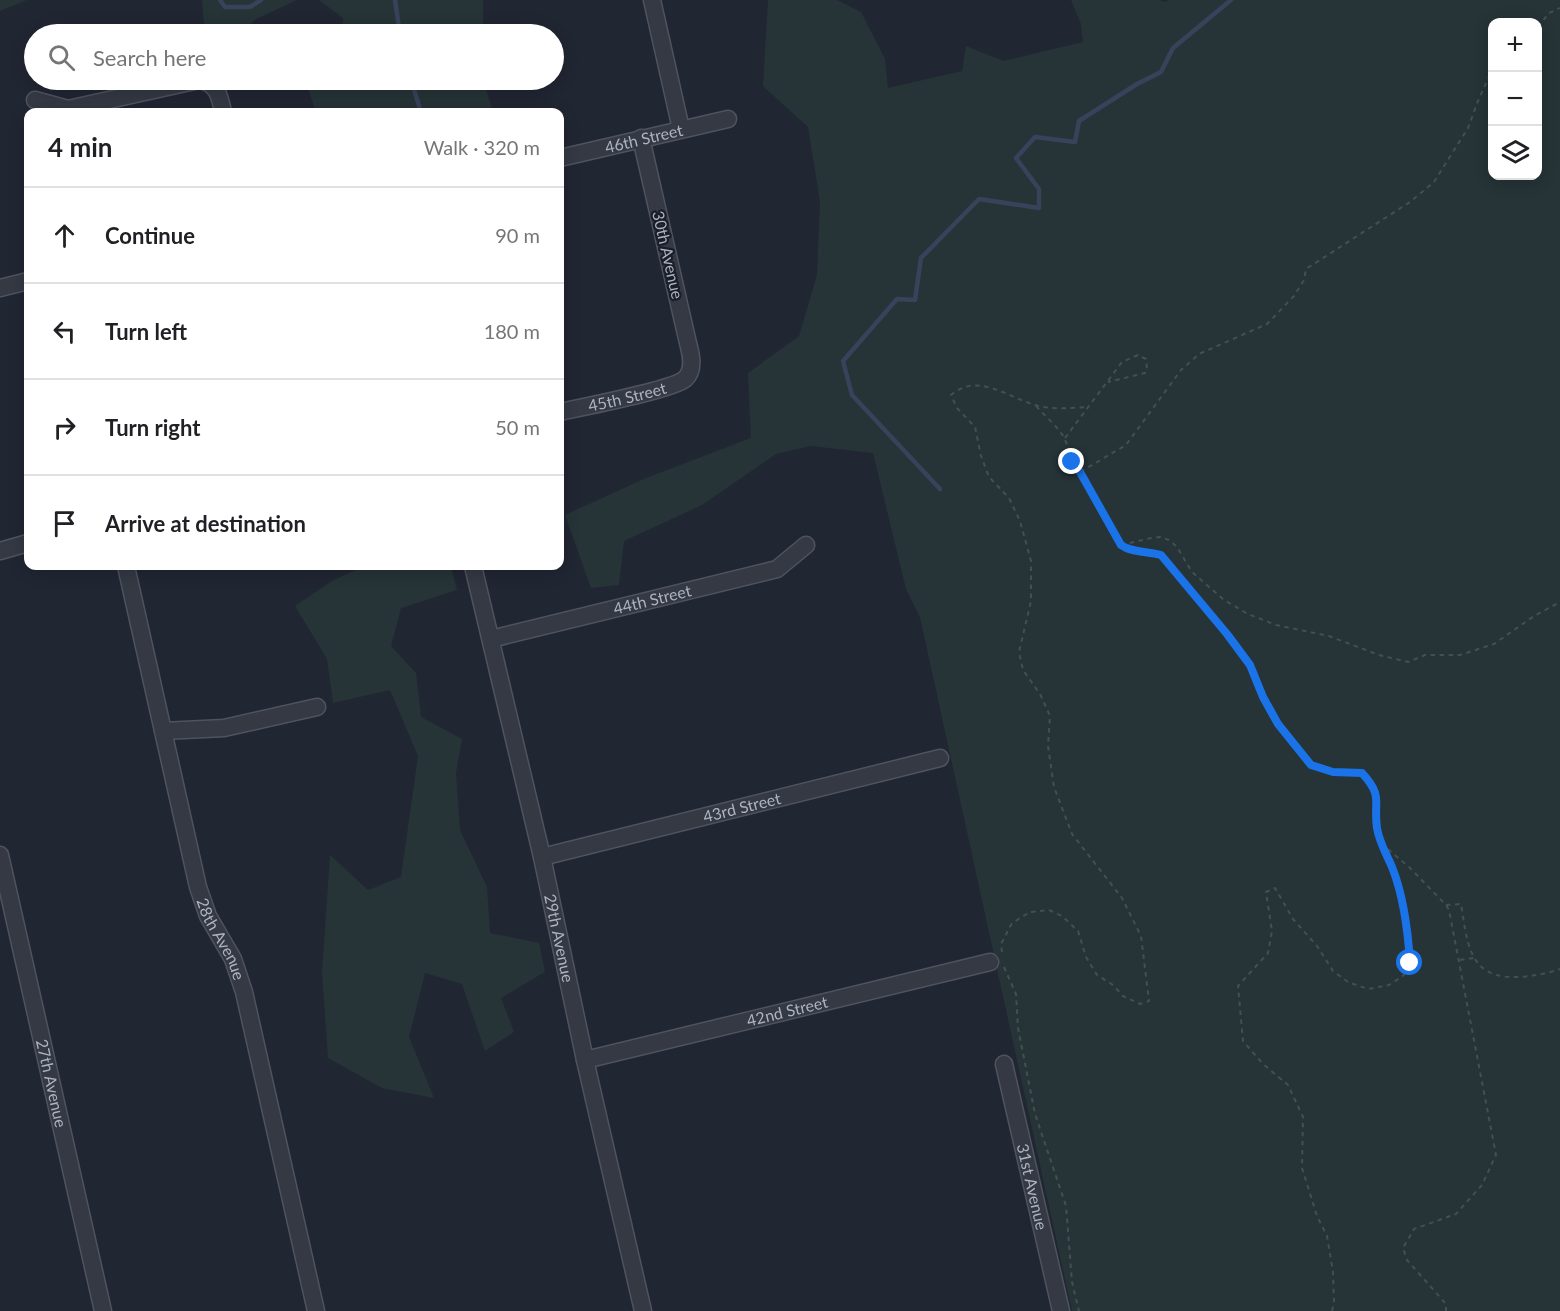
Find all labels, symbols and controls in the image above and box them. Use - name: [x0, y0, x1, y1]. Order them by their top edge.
- map controls: [1488, 18, 1542, 180]
- button: +: [1488, 18, 1542, 72]
- search box: [24, 24, 564, 90]
- icon: search: [45, 41, 78, 74]
- text: Search here: [93, 44, 206, 71]
- button: −: [1488, 72, 1542, 126]
- street label: 46th Street: [603, 120, 685, 156]
- button: layers: [1488, 126, 1542, 180]
- text: 4 min: [48, 131, 112, 163]
- text: Walk · 320 m: [424, 135, 540, 159]
- street label: 30th Avenue: [649, 209, 688, 301]
- icon: ahead: [48, 219, 81, 252]
- text: Continue: [105, 222, 195, 249]
- text: 90 m: [495, 223, 540, 247]
- icon: left: [48, 315, 81, 348]
- text: Turn left: [105, 318, 187, 345]
- text: 180 m: [484, 319, 540, 343]
- street label: 45th Street: [586, 378, 669, 415]
- icon: right: [48, 411, 81, 444]
- text: Turn right: [105, 414, 200, 441]
- text: 50 m: [495, 415, 540, 439]
- route end: [1058, 448, 1084, 474]
- icon: arrive: [48, 507, 81, 540]
- text: Arrive at destination: [105, 510, 306, 537]
- street label: 44th Street: [611, 580, 693, 618]
- street label: 43rd Street: [701, 788, 783, 826]
- street label: 29th Avenue: [541, 892, 578, 984]
- street label: 28th Avenue: [193, 895, 249, 982]
- route start: [1396, 949, 1422, 975]
- street label: 42nd Street: [745, 992, 830, 1030]
- street label: 27th Avenue: [33, 1037, 71, 1129]
- street label: 31st Avenue: [1014, 1142, 1052, 1232]

